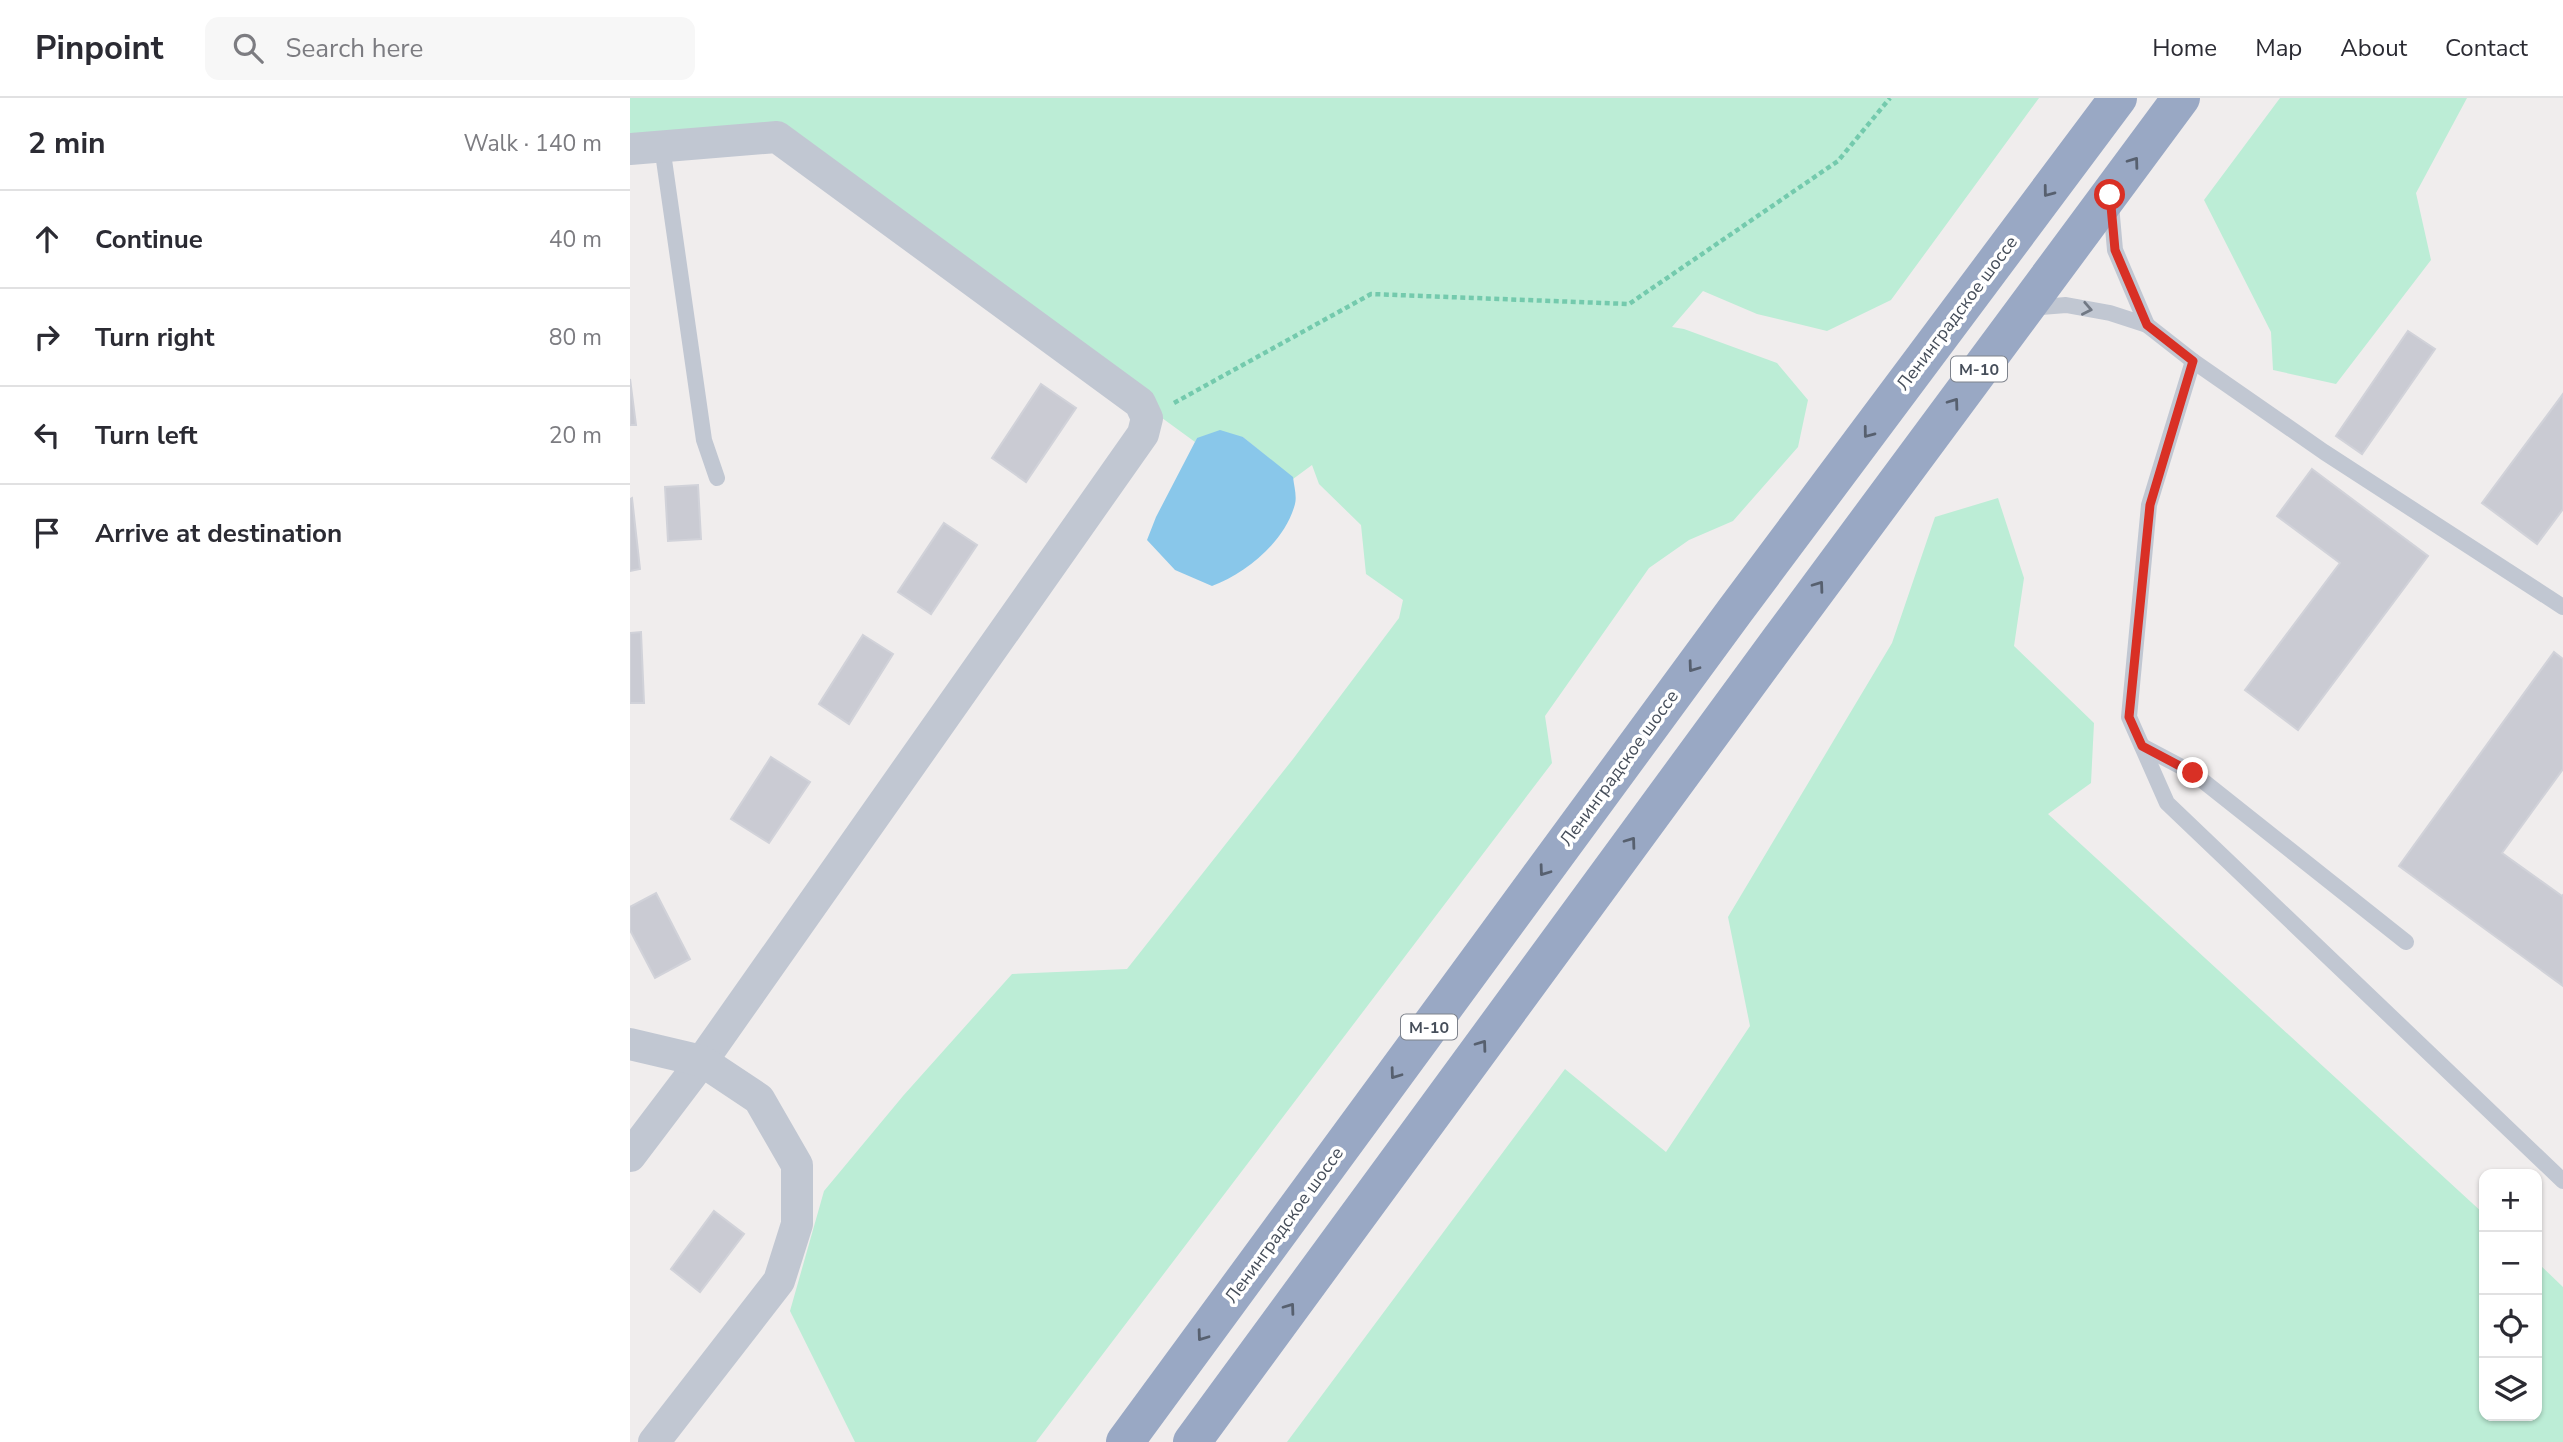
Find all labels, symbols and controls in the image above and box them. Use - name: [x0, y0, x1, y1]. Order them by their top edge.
- search box: [205, 17, 695, 80]
- text: Pinpoint: [35, 26, 163, 71]
- icon: search: [229, 29, 267, 67]
- text: Search here: [285, 31, 423, 66]
- text: Home: [2152, 32, 2217, 64]
- text: Map: [2255, 32, 2302, 64]
- text: About: [2340, 32, 2407, 64]
- text: Contact: [2445, 32, 2528, 64]
- text: 2 min: [28, 123, 106, 164]
- text: Walk · 140 m: [463, 128, 602, 159]
- one-way arrow: [2126, 157, 2139, 170]
- route start: [2094, 179, 2125, 210]
- one-way arrow: [2044, 184, 2057, 197]
- icon: ahead: [28, 220, 66, 258]
- text: Continue: [95, 222, 203, 257]
- text: 40 m: [549, 224, 602, 255]
- street label: Ленинградское шоссе: [1891, 231, 2023, 395]
- one-way arrow: [2081, 300, 2093, 315]
- icon: right: [28, 318, 66, 356]
- text: Turn right: [95, 320, 214, 355]
- text: 80 m: [549, 322, 602, 353]
- road number: М-10: [1951, 356, 2007, 382]
- one-way arrow: [1946, 399, 1959, 411]
- icon: left: [28, 416, 66, 454]
- text: Turn left: [95, 418, 198, 453]
- text: 20 m: [549, 420, 602, 451]
- one-way arrow: [1864, 425, 1876, 438]
- icon: arrive: [28, 514, 66, 552]
- text: Arrive at destination: [95, 516, 342, 551]
- one-way arrow: [1811, 582, 1823, 594]
- one-way arrow: [1689, 660, 1701, 672]
- street label: Ленинградское шоссе: [1554, 685, 1684, 851]
- route end: [2177, 757, 2208, 788]
- one-way arrow: [1623, 837, 1636, 850]
- one-way arrow: [1540, 863, 1552, 875]
- road number: М-10: [1401, 1015, 1457, 1040]
- one-way arrow: [1474, 1040, 1487, 1053]
- one-way arrow: [1391, 1066, 1403, 1079]
- street label: Ленинградское шоссе: [1219, 1142, 1349, 1308]
- map controls: [2479, 1169, 2542, 1421]
- button: +: [2479, 1169, 2542, 1232]
- button: −: [2479, 1232, 2542, 1295]
- button: locate: [2479, 1295, 2542, 1358]
- one-way arrow: [1282, 1303, 1294, 1316]
- one-way arrow: [1198, 1328, 1211, 1341]
- button: layers: [2479, 1358, 2542, 1421]

